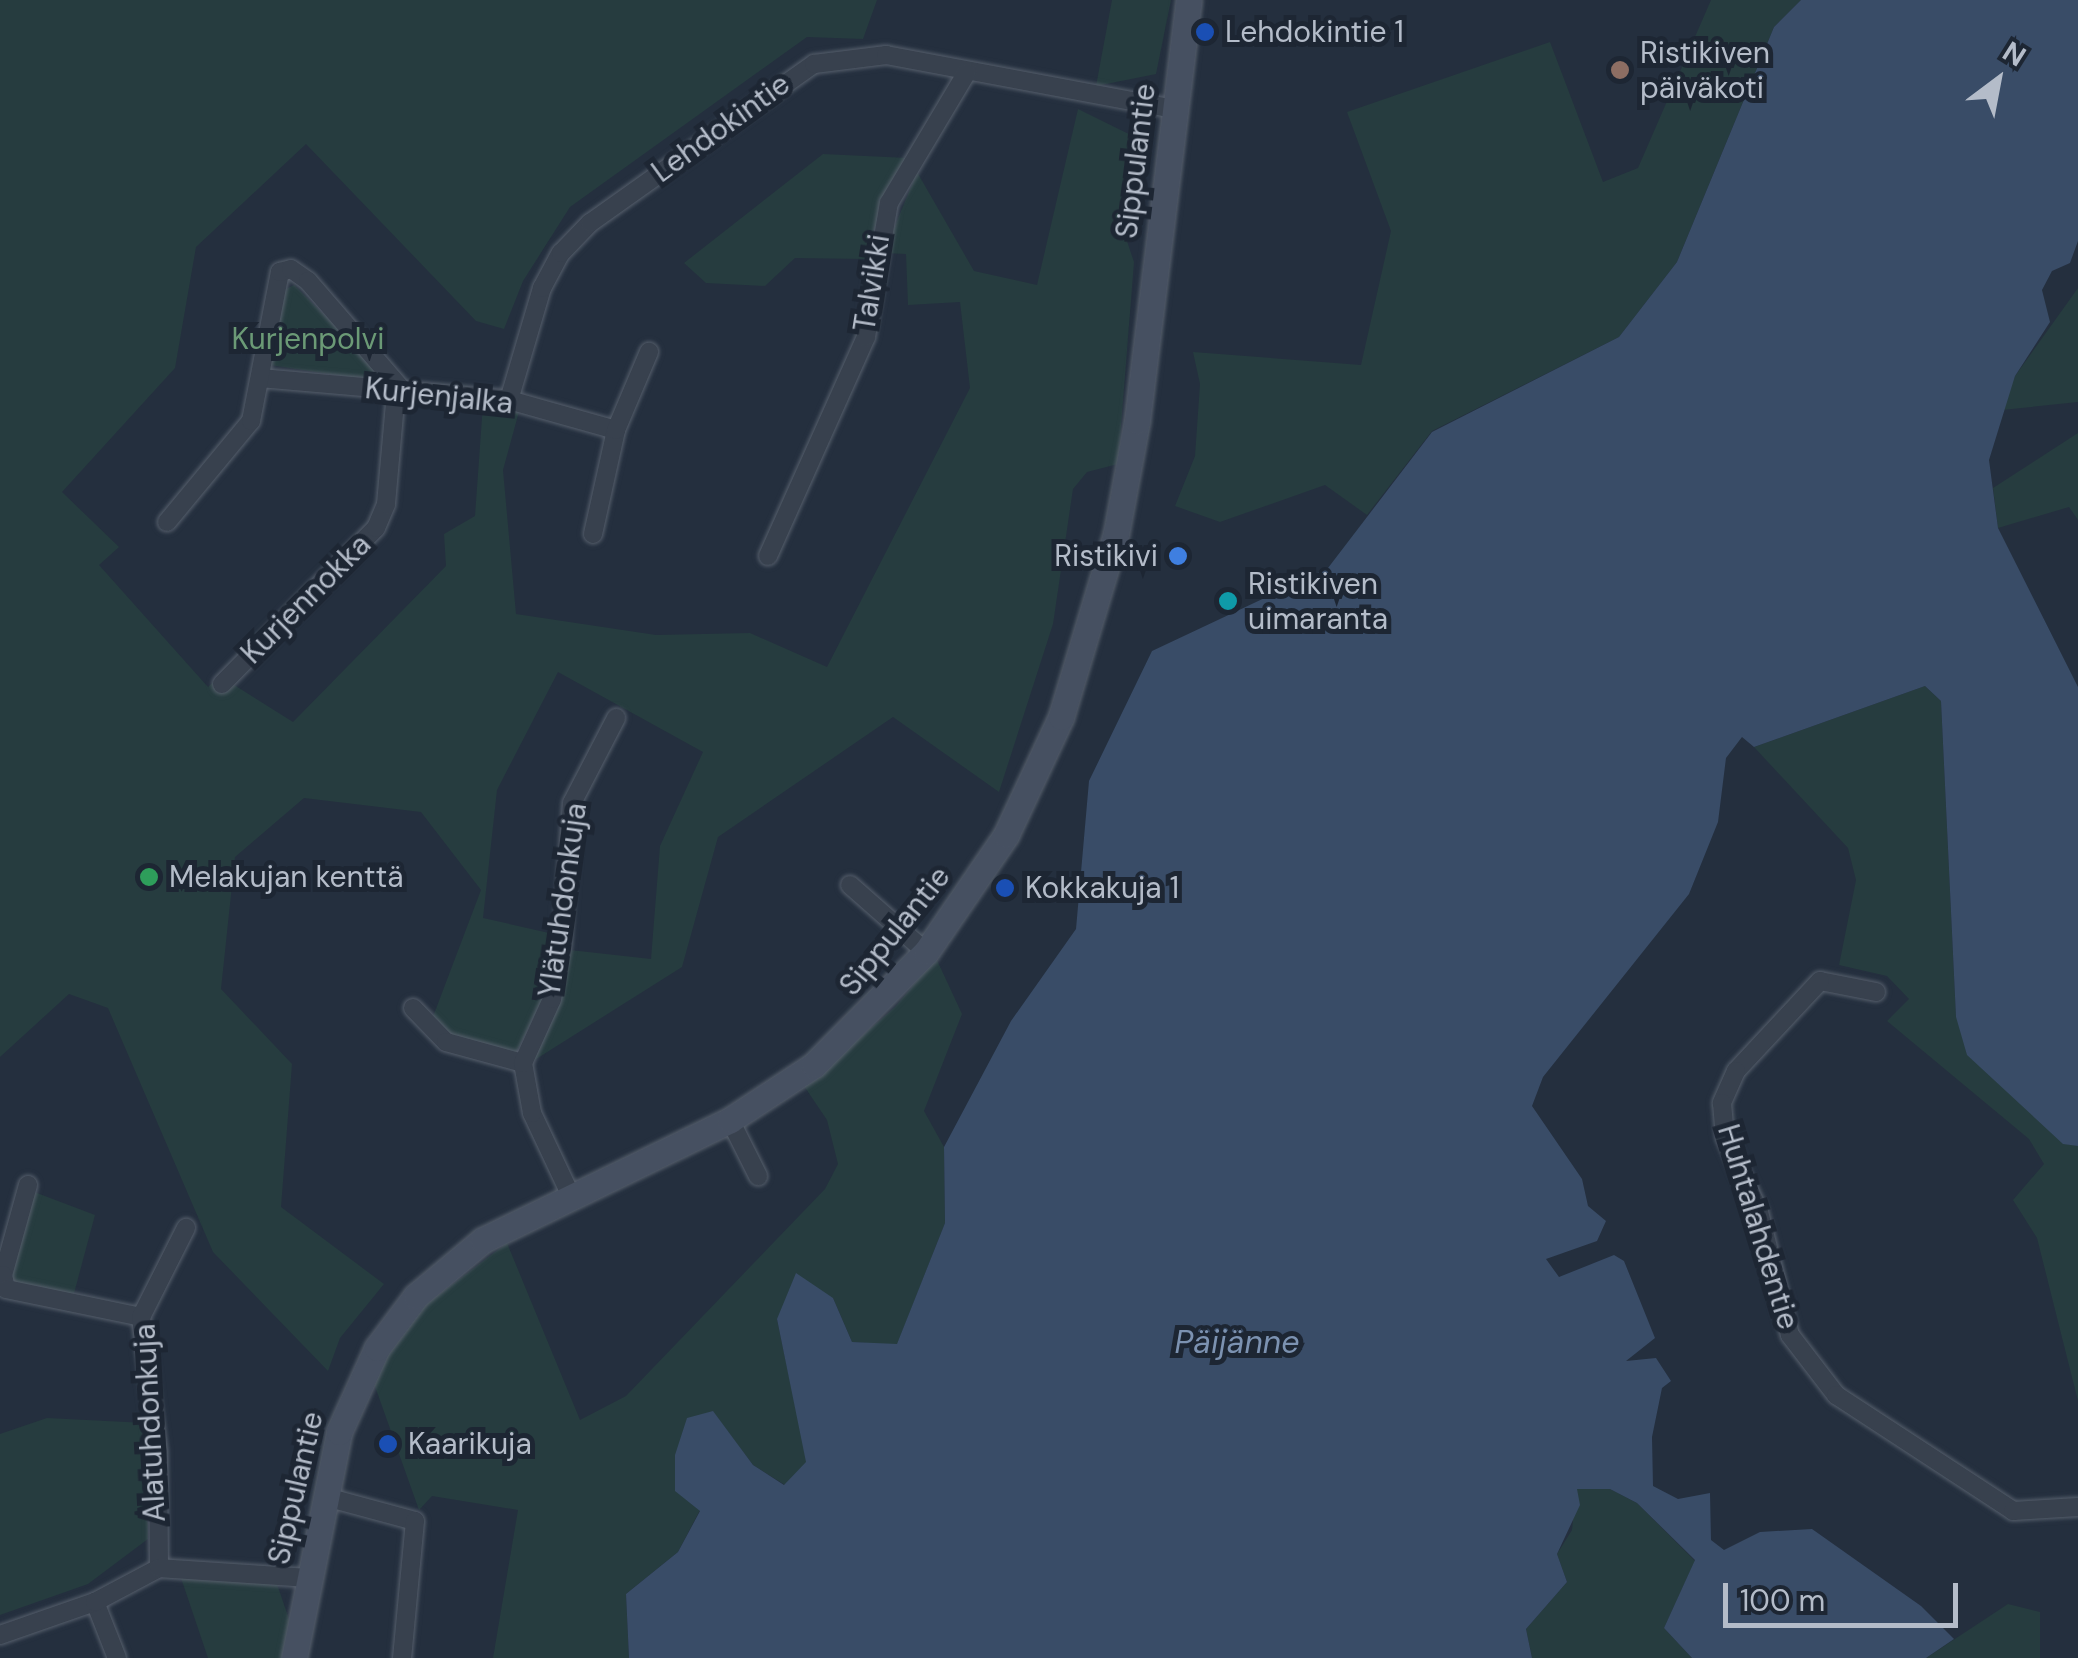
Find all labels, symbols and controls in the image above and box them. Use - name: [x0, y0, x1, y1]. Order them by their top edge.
- place label: Lehdokintie 1: [1225, 14, 1404, 50]
- marker: Lehdokintie 1: [1194, 21, 1216, 43]
- north arrow: [1948, 30, 2048, 130]
- text: N: [1996, 33, 2033, 75]
- place label: Ristikiven päiväkoti: [1640, 35, 1770, 106]
- marker: Ristikiven päiväkoti: [1609, 59, 1631, 81]
- street label: Lehdokintie: [645, 66, 797, 190]
- street label: Sippulantie: [1109, 82, 1163, 240]
- street label: Talvikki: [847, 232, 897, 334]
- park label: Kurjenpolvi: [231, 321, 385, 357]
- street label: Kurjenjalka: [363, 370, 515, 422]
- street label: Kurjennokka: [234, 527, 378, 671]
- place label: Ristikivi: [1054, 538, 1158, 574]
- marker: Ristikivi: [1167, 545, 1189, 567]
- place label: Ristikiven uimaranta: [1248, 566, 1388, 636]
- marker: Ristikiven uimaranta: [1217, 590, 1239, 612]
- street label: Ylätuhdonkuja: [532, 800, 594, 1000]
- place label: Melakujan kenttä: [169, 859, 404, 895]
- street label: Sippulantie: [832, 859, 958, 1003]
- marker: Melakujan kenttä: [138, 866, 160, 888]
- place label: Kokkakuja 1: [1025, 870, 1179, 906]
- marker: Kokkakuja 1: [994, 877, 1016, 899]
- street label: Huhtalahdentie: [1710, 1120, 1806, 1334]
- street label: Alatuhdonkuja: [127, 1323, 173, 1523]
- water label: Päijänne: [1175, 1323, 1299, 1361]
- street label: Sippulantie: [261, 1408, 331, 1568]
- place label: Kaarikuja: [408, 1426, 532, 1462]
- marker: Kaarikuja: [377, 1433, 399, 1455]
- scale bar: [1728, 1563, 1963, 1625]
- text: 100 m: [1740, 1581, 1825, 1620]

